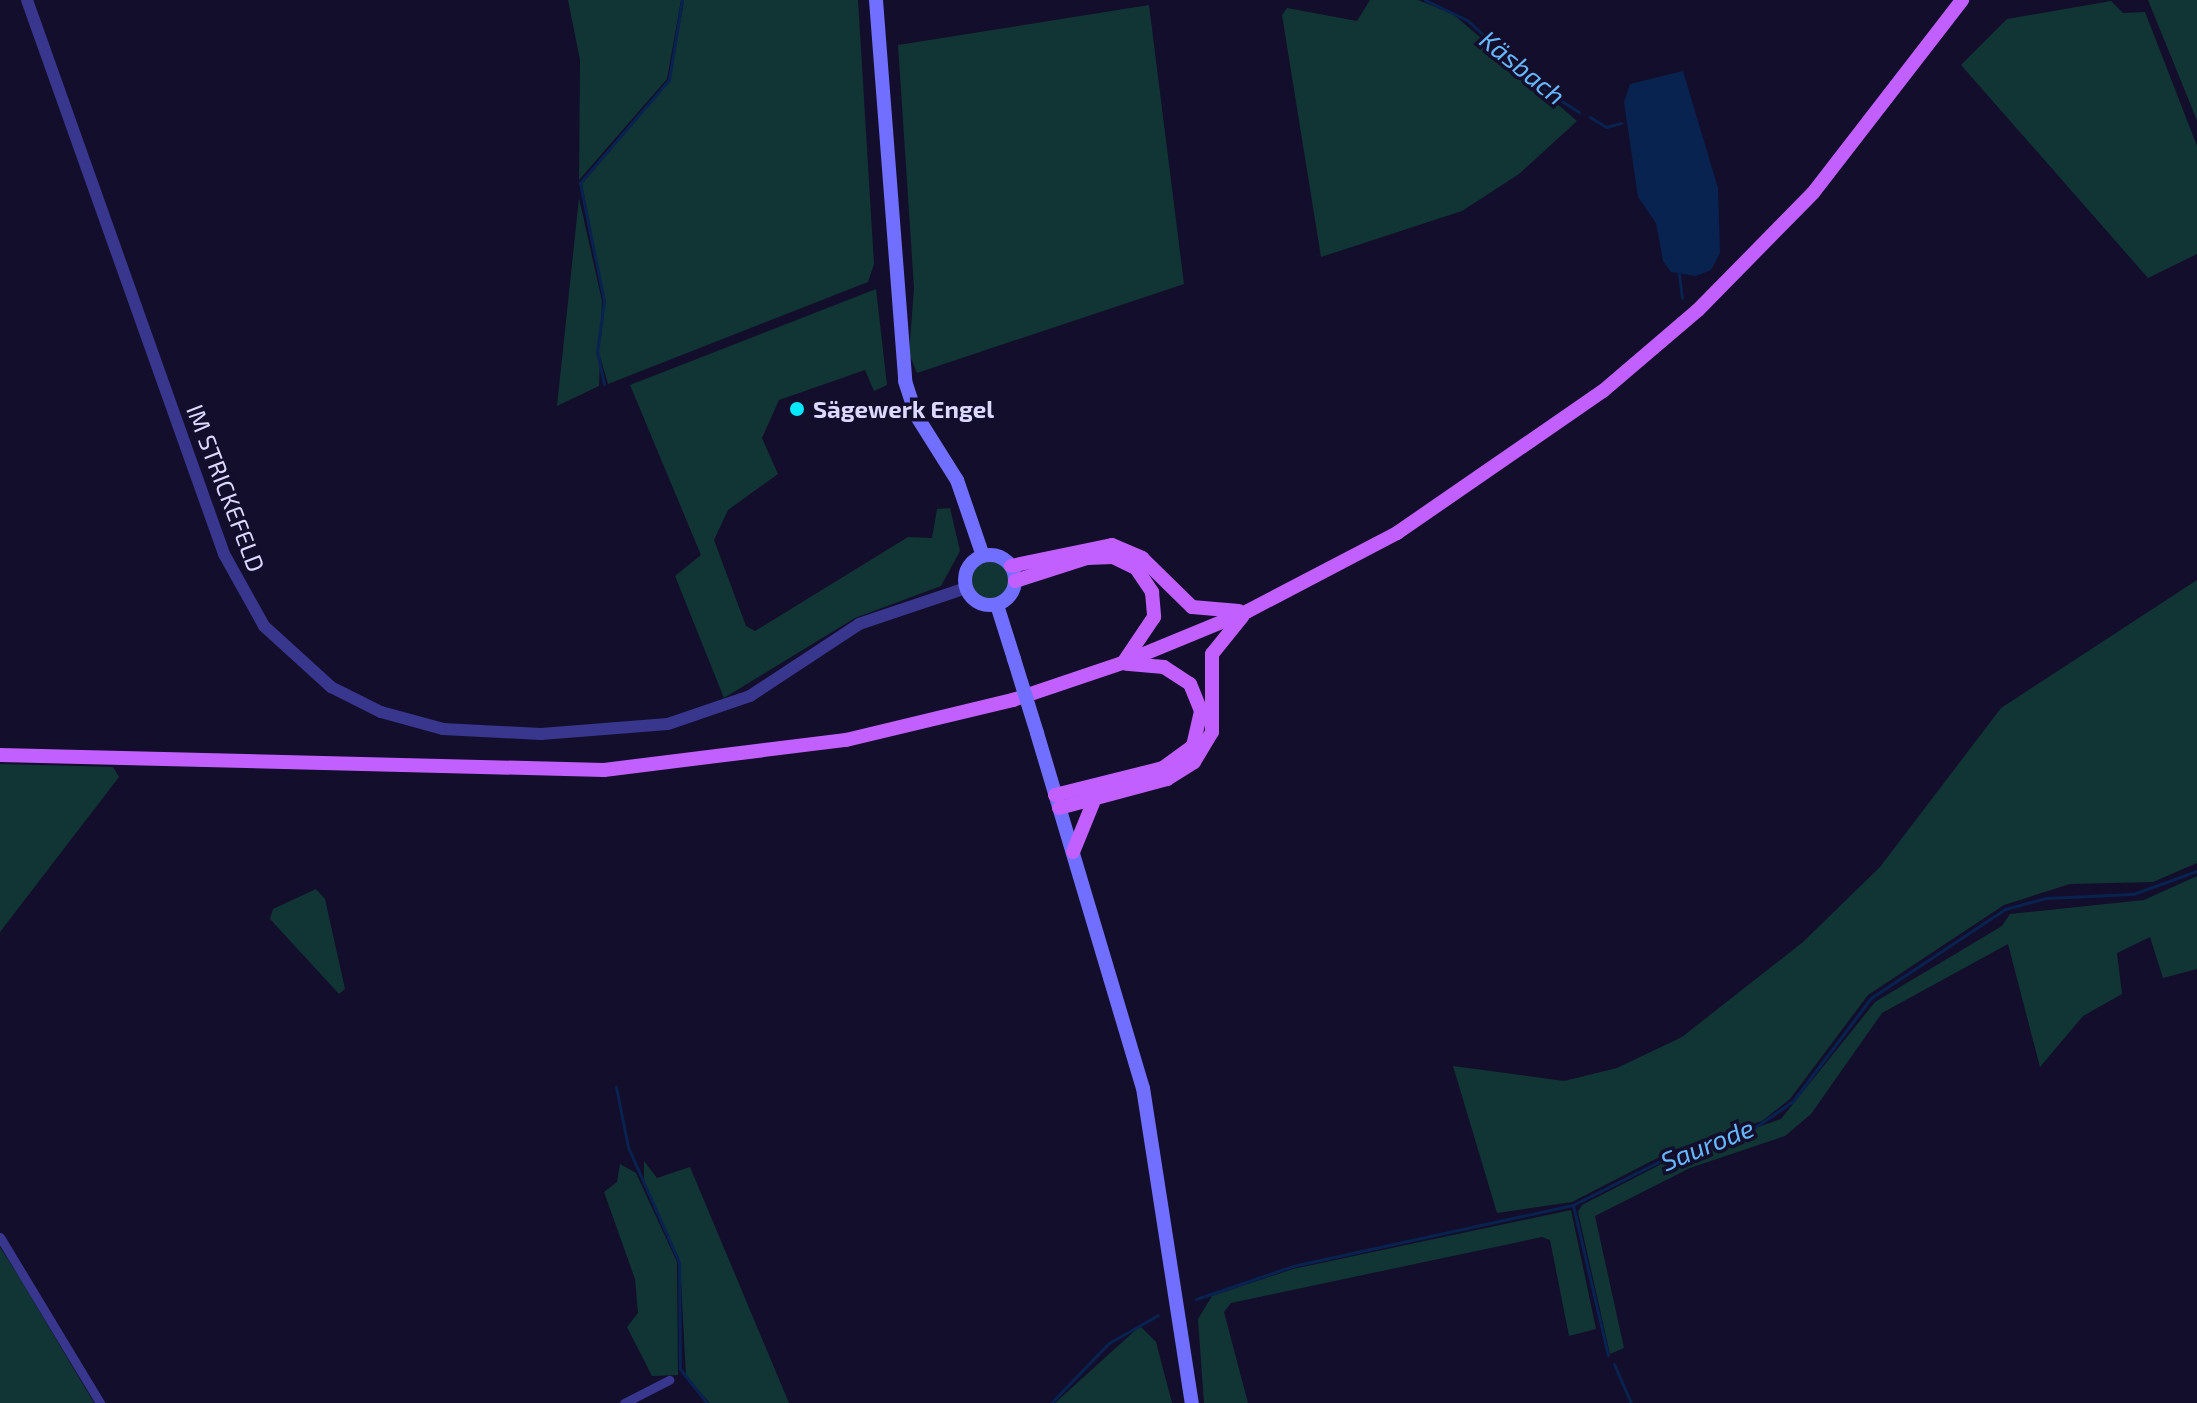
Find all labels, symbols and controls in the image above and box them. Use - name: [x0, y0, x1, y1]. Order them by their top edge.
- water label: Käsbach: [1474, 23, 1572, 111]
- place label: Sägewerk Engel: [813, 395, 994, 423]
- street label: IM STRICKEFELD: [181, 400, 271, 576]
- marker: Sägewerk Engel: [788, 400, 806, 418]
- water label: Saurode: [1656, 1111, 1758, 1177]

